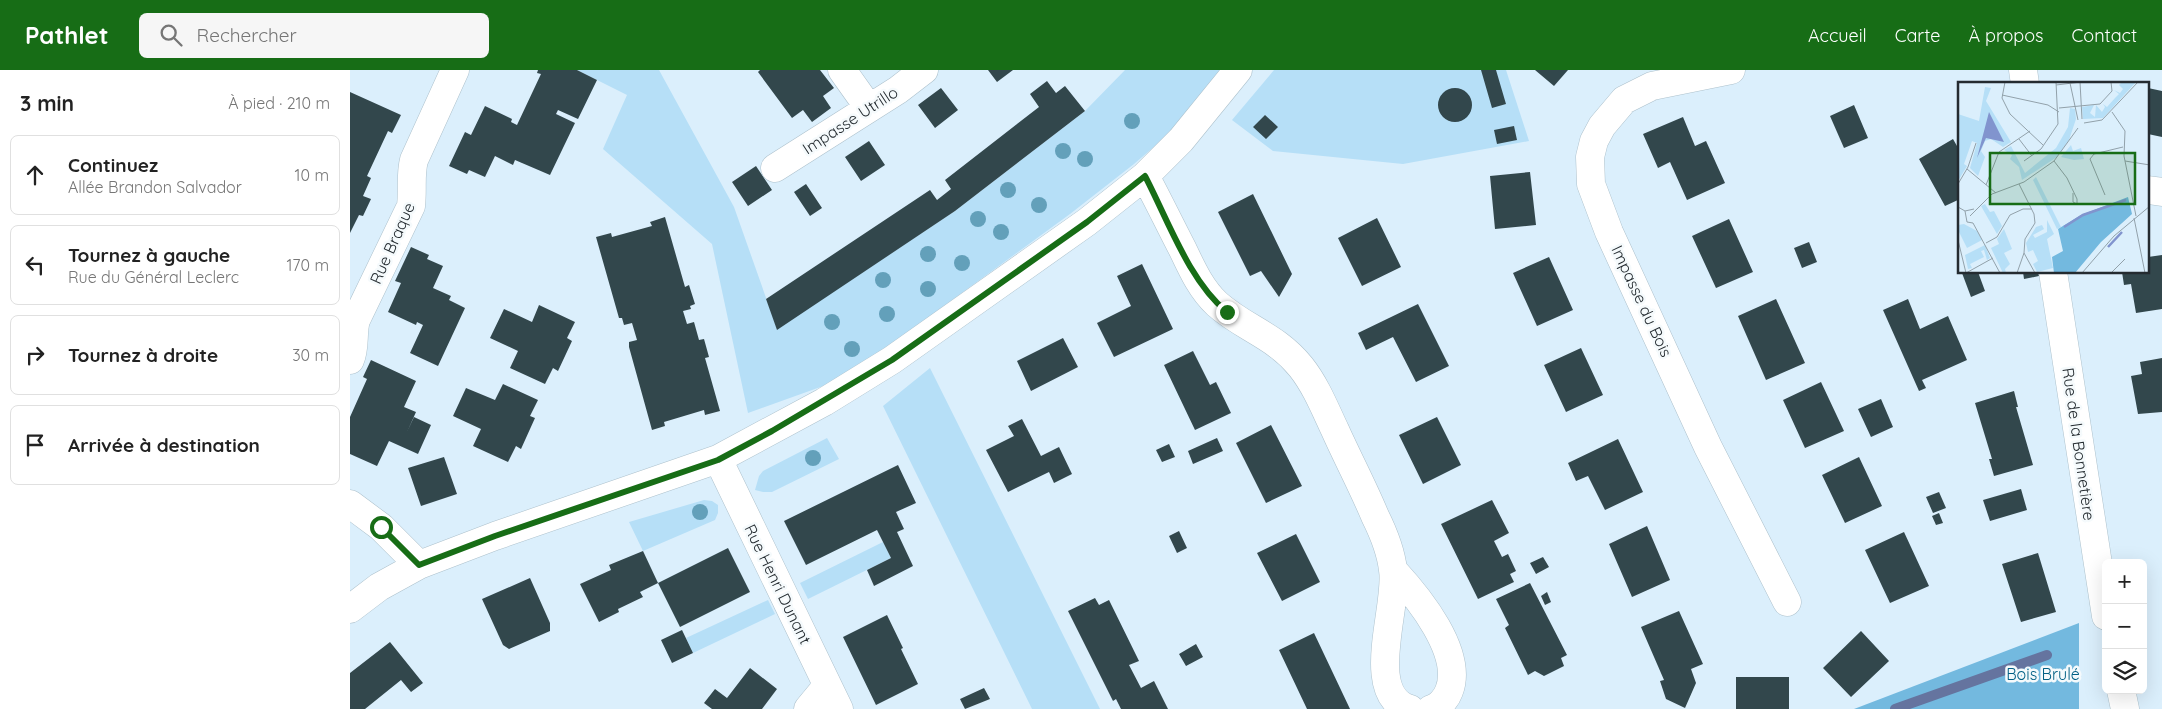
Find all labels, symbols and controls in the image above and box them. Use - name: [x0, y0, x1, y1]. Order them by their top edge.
- search box: [139, 13, 489, 58]
- text: Pathlet: [25, 20, 109, 50]
- icon: search: [157, 21, 185, 49]
- text: Rechercher: [197, 23, 297, 47]
- text: Accueil: [1808, 24, 1867, 47]
- text: Carte: [1895, 24, 1940, 47]
- text: À propos: [1968, 24, 2044, 47]
- text: Contact: [2072, 24, 2137, 47]
- street label: Impasse Utrillo: [799, 82, 901, 158]
- inset map: [1958, 82, 2150, 274]
- text: 3 min: [20, 90, 74, 116]
- text: À pied · 210 m: [228, 93, 330, 113]
- text: Continuez: [68, 153, 158, 177]
- icon: ahead: [21, 161, 49, 189]
- text: 10 m: [295, 165, 329, 185]
- text: Allée Brandon Salvador: [68, 177, 242, 197]
- street label: Rue Braque: [365, 199, 419, 287]
- street label: Impasse du Bois: [1607, 242, 1677, 360]
- text: Tournez à gauche: [68, 243, 230, 267]
- icon: left: [21, 251, 49, 279]
- text: 170 m: [286, 255, 329, 275]
- text: Rue du Général Leclerc: [68, 267, 239, 287]
- route end: [1216, 301, 1239, 324]
- icon: right: [21, 341, 49, 369]
- text: Tournez à droite: [68, 343, 218, 367]
- text: 30 m: [292, 345, 329, 365]
- street label: Rue de la Bonnetière: [2058, 366, 2100, 522]
- icon: arrive: [21, 431, 49, 459]
- text: Arrivée à destination: [68, 433, 260, 457]
- route start: [370, 516, 393, 539]
- street label: Rue Henri Dunant: [740, 521, 816, 647]
- map controls: [2102, 559, 2147, 694]
- button: +: [2102, 559, 2147, 604]
- button: −: [2102, 604, 2147, 649]
- button: layers: [2102, 649, 2147, 694]
- park label: Bois Brulé: [2006, 664, 2080, 684]

